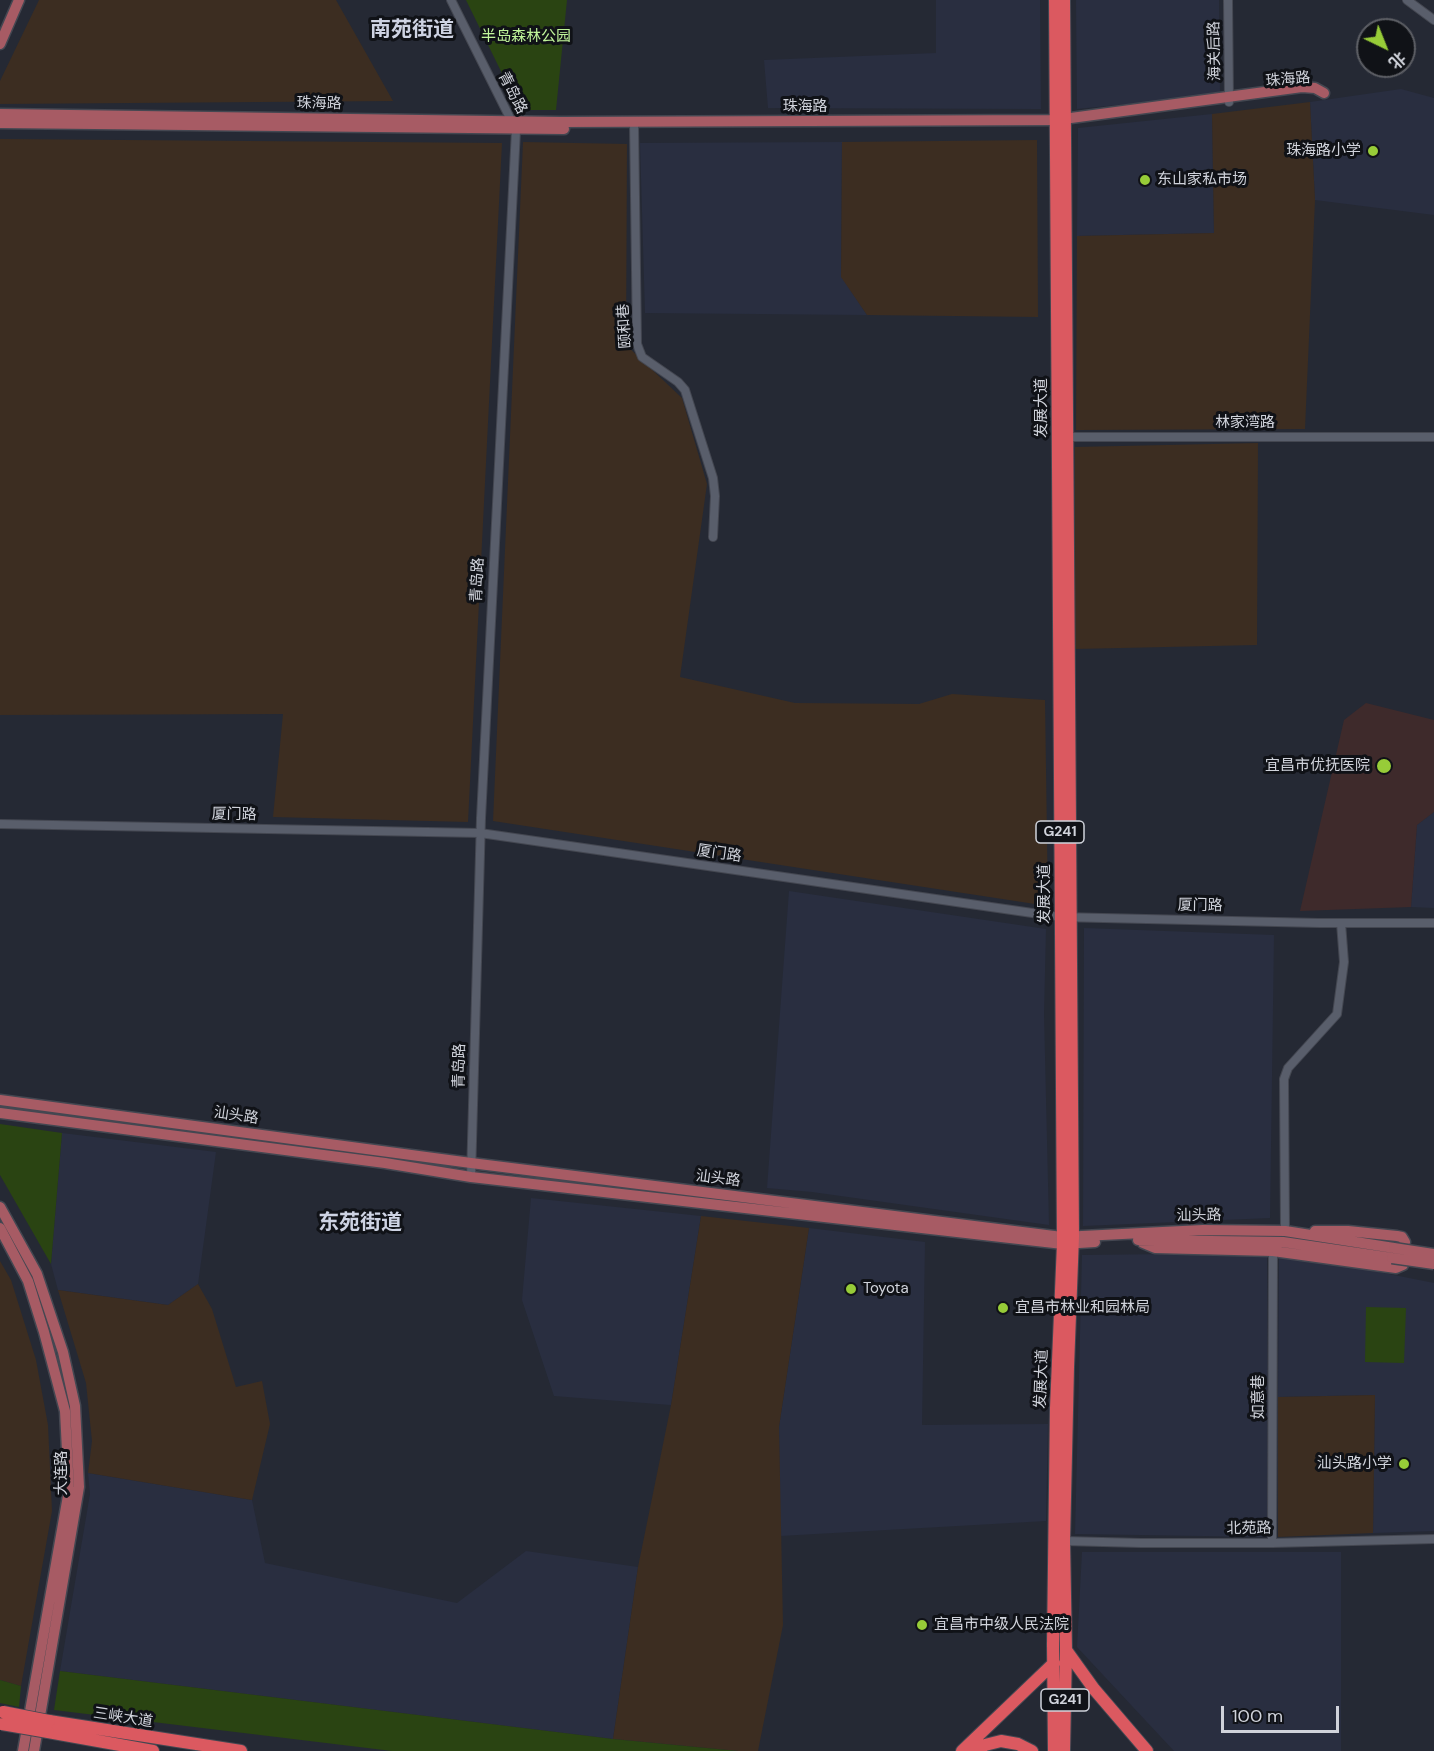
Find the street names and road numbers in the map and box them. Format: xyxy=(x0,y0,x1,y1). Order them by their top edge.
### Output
street label: 海关后路 xyxy=(1205,21,1225,81)
street label: 青岛路 xyxy=(494,69,530,117)
street label: 珠海路 xyxy=(1265,69,1311,91)
street label: 珠海路 xyxy=(296,95,342,113)
street label: 珠海路 xyxy=(783,98,827,116)
street label: 颐和巷 xyxy=(614,303,636,349)
street label: 发展大道 xyxy=(1033,378,1051,438)
street label: 林家湾路 xyxy=(1215,414,1275,432)
street label: 青岛路 xyxy=(468,557,488,603)
street label: 厦门路 xyxy=(211,806,257,824)
road number: G241 xyxy=(1036,821,1084,843)
street label: 厦门路 xyxy=(695,842,743,866)
street label: 发展大道 xyxy=(1036,864,1054,924)
street label: 厦门路 xyxy=(1177,897,1223,915)
street label: 青岛路 xyxy=(451,1043,469,1089)
street label: 汕头路 xyxy=(212,1104,260,1128)
street label: 汕头路 xyxy=(695,1167,741,1191)
street label: 汕头路 xyxy=(1176,1207,1222,1225)
street label: 发展大道 xyxy=(1032,1349,1052,1409)
street label: 如意巷 xyxy=(1250,1375,1268,1419)
street label: 大连路 xyxy=(53,1451,71,1495)
street label: 北苑路 xyxy=(1226,1520,1272,1538)
road number: G241 xyxy=(1041,1689,1089,1711)
street label: 三峡大道 xyxy=(92,1704,154,1732)

